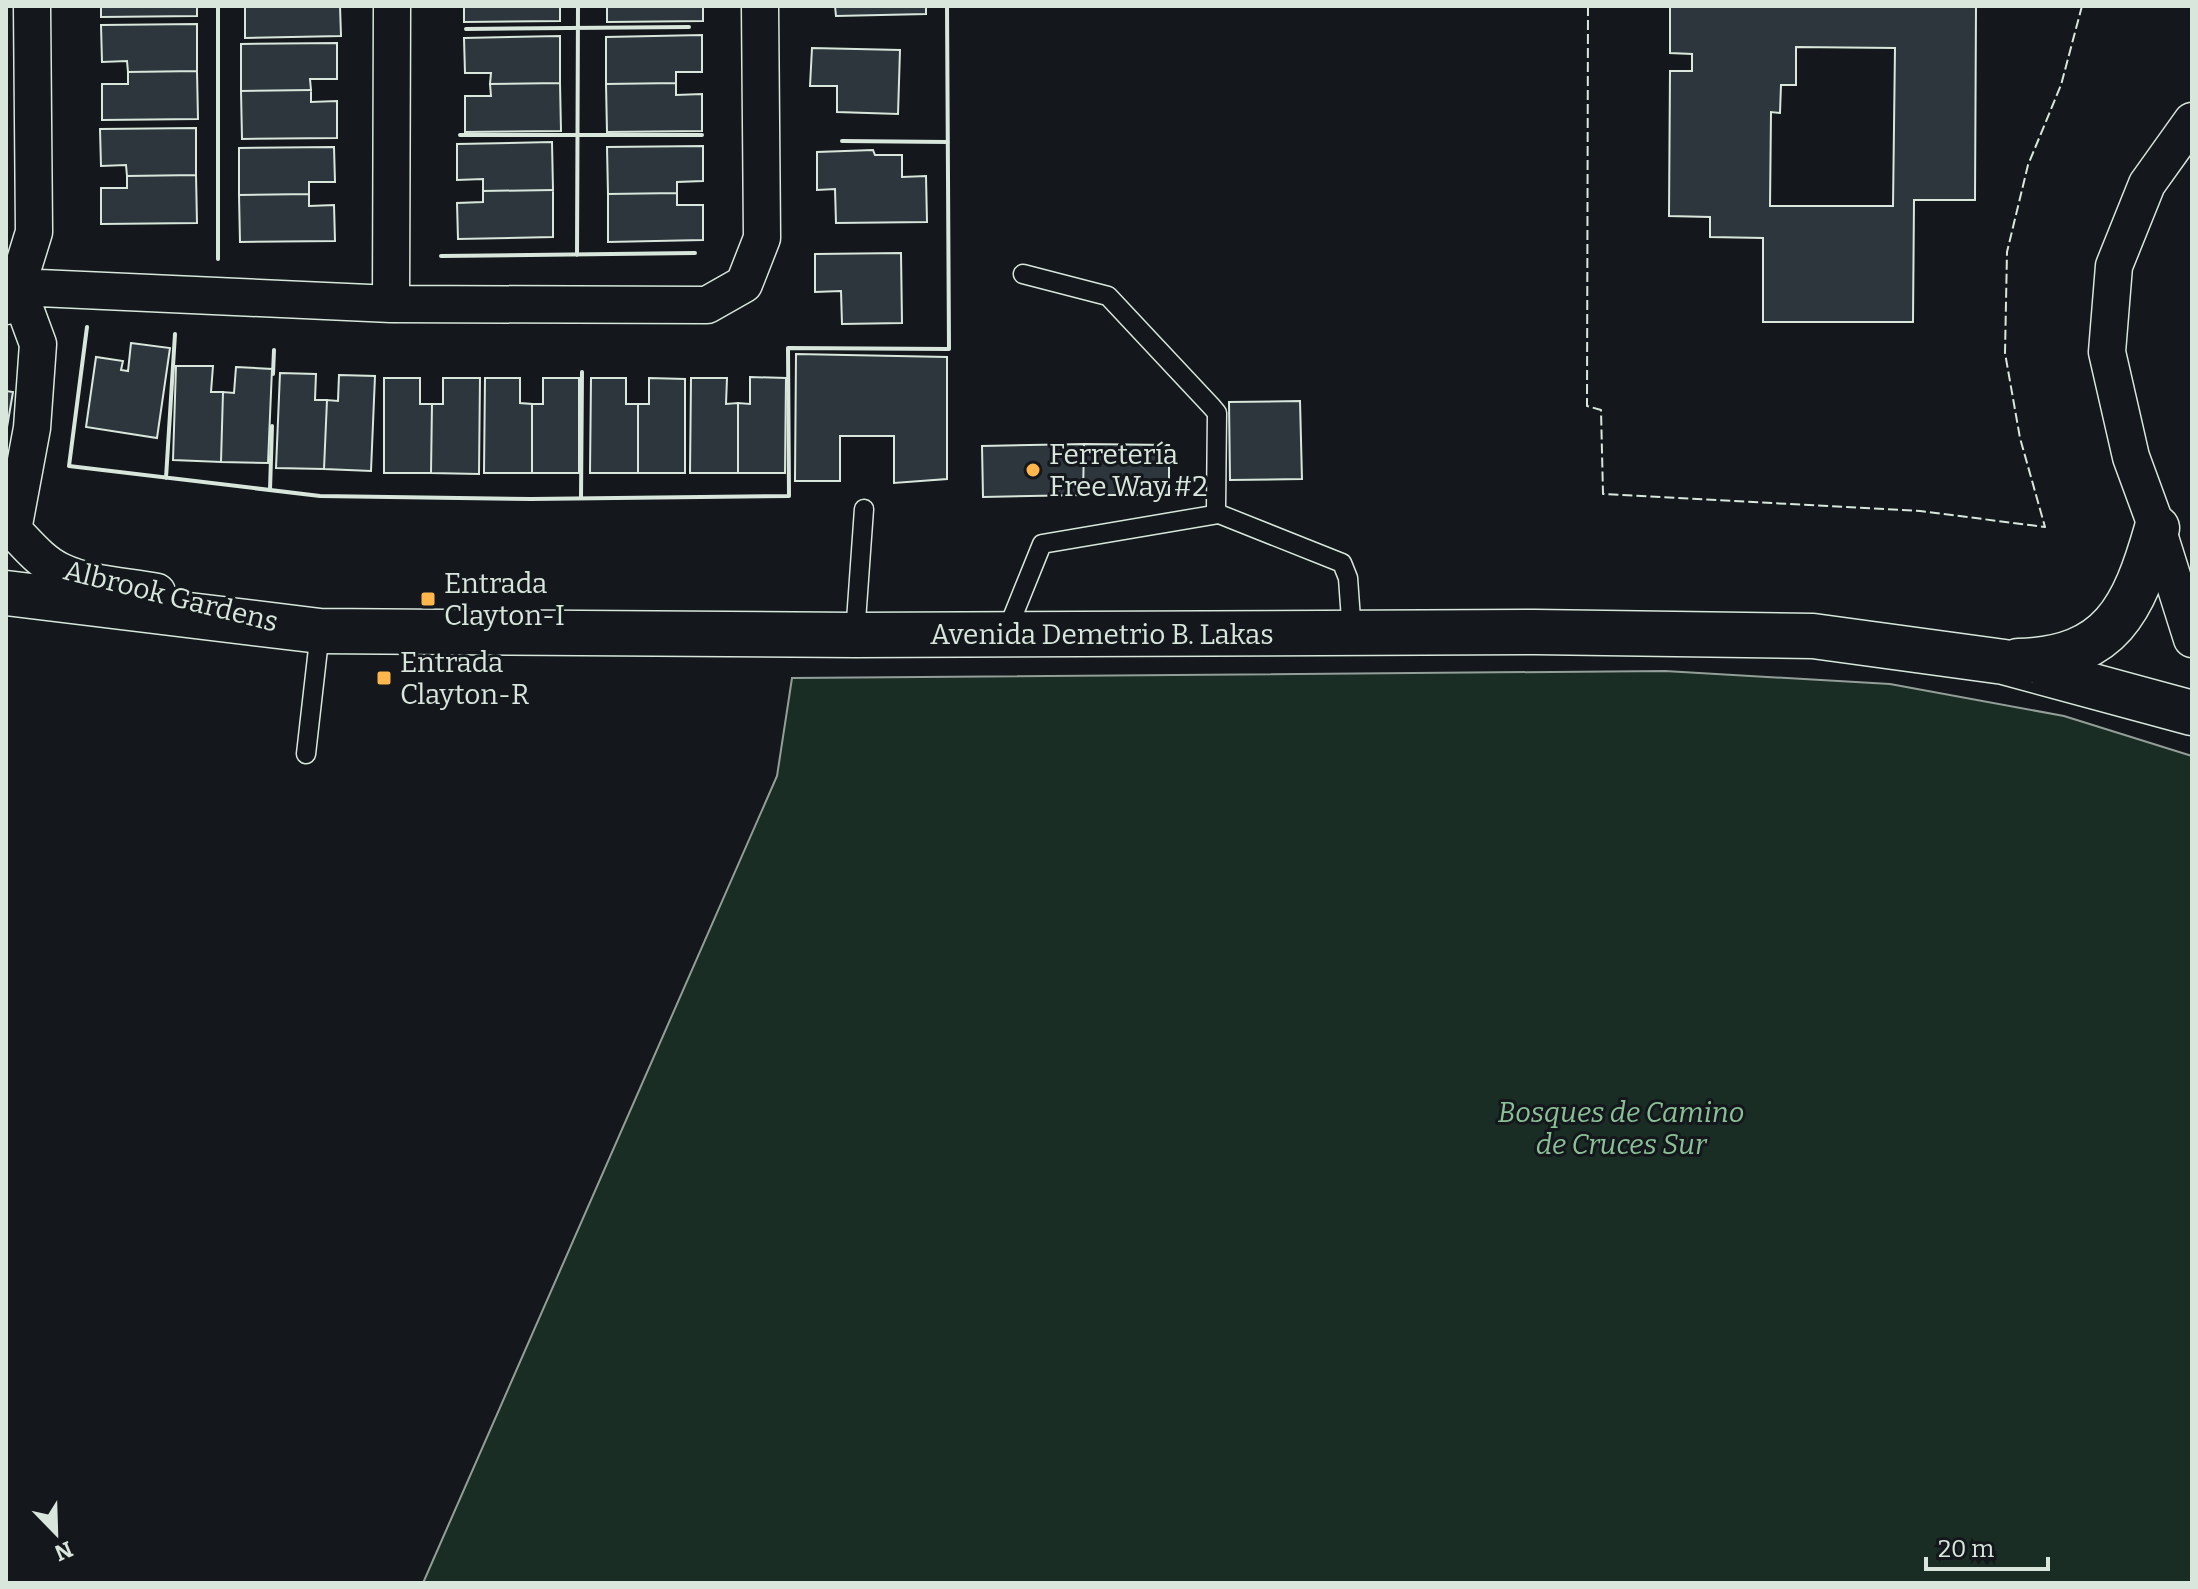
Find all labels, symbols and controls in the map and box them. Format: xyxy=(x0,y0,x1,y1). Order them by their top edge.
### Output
place label: Ferretería Free Way #2 xyxy=(1049,438,1207,503)
marker: Ferretería Free Way #2 xyxy=(1024,461,1042,479)
street label: Albrook Gardens xyxy=(61,553,281,639)
place label: Entrada Clayton-I xyxy=(444,567,565,632)
marker: Entrada Clayton-I xyxy=(419,590,437,608)
street label: Avenida Demetrio B. Lakas xyxy=(930,618,1274,651)
place label: Entrada Clayton-R xyxy=(400,646,529,711)
marker: Entrada Clayton-R xyxy=(375,669,393,687)
park label: Bosques de Camino de Cruces Sur xyxy=(1498,1096,1744,1161)
north arrow xyxy=(16,1493,96,1573)
scale bar xyxy=(1926,1521,2048,1571)
text: N xyxy=(51,1535,77,1567)
text: 20 m xyxy=(1938,1535,1994,1563)

